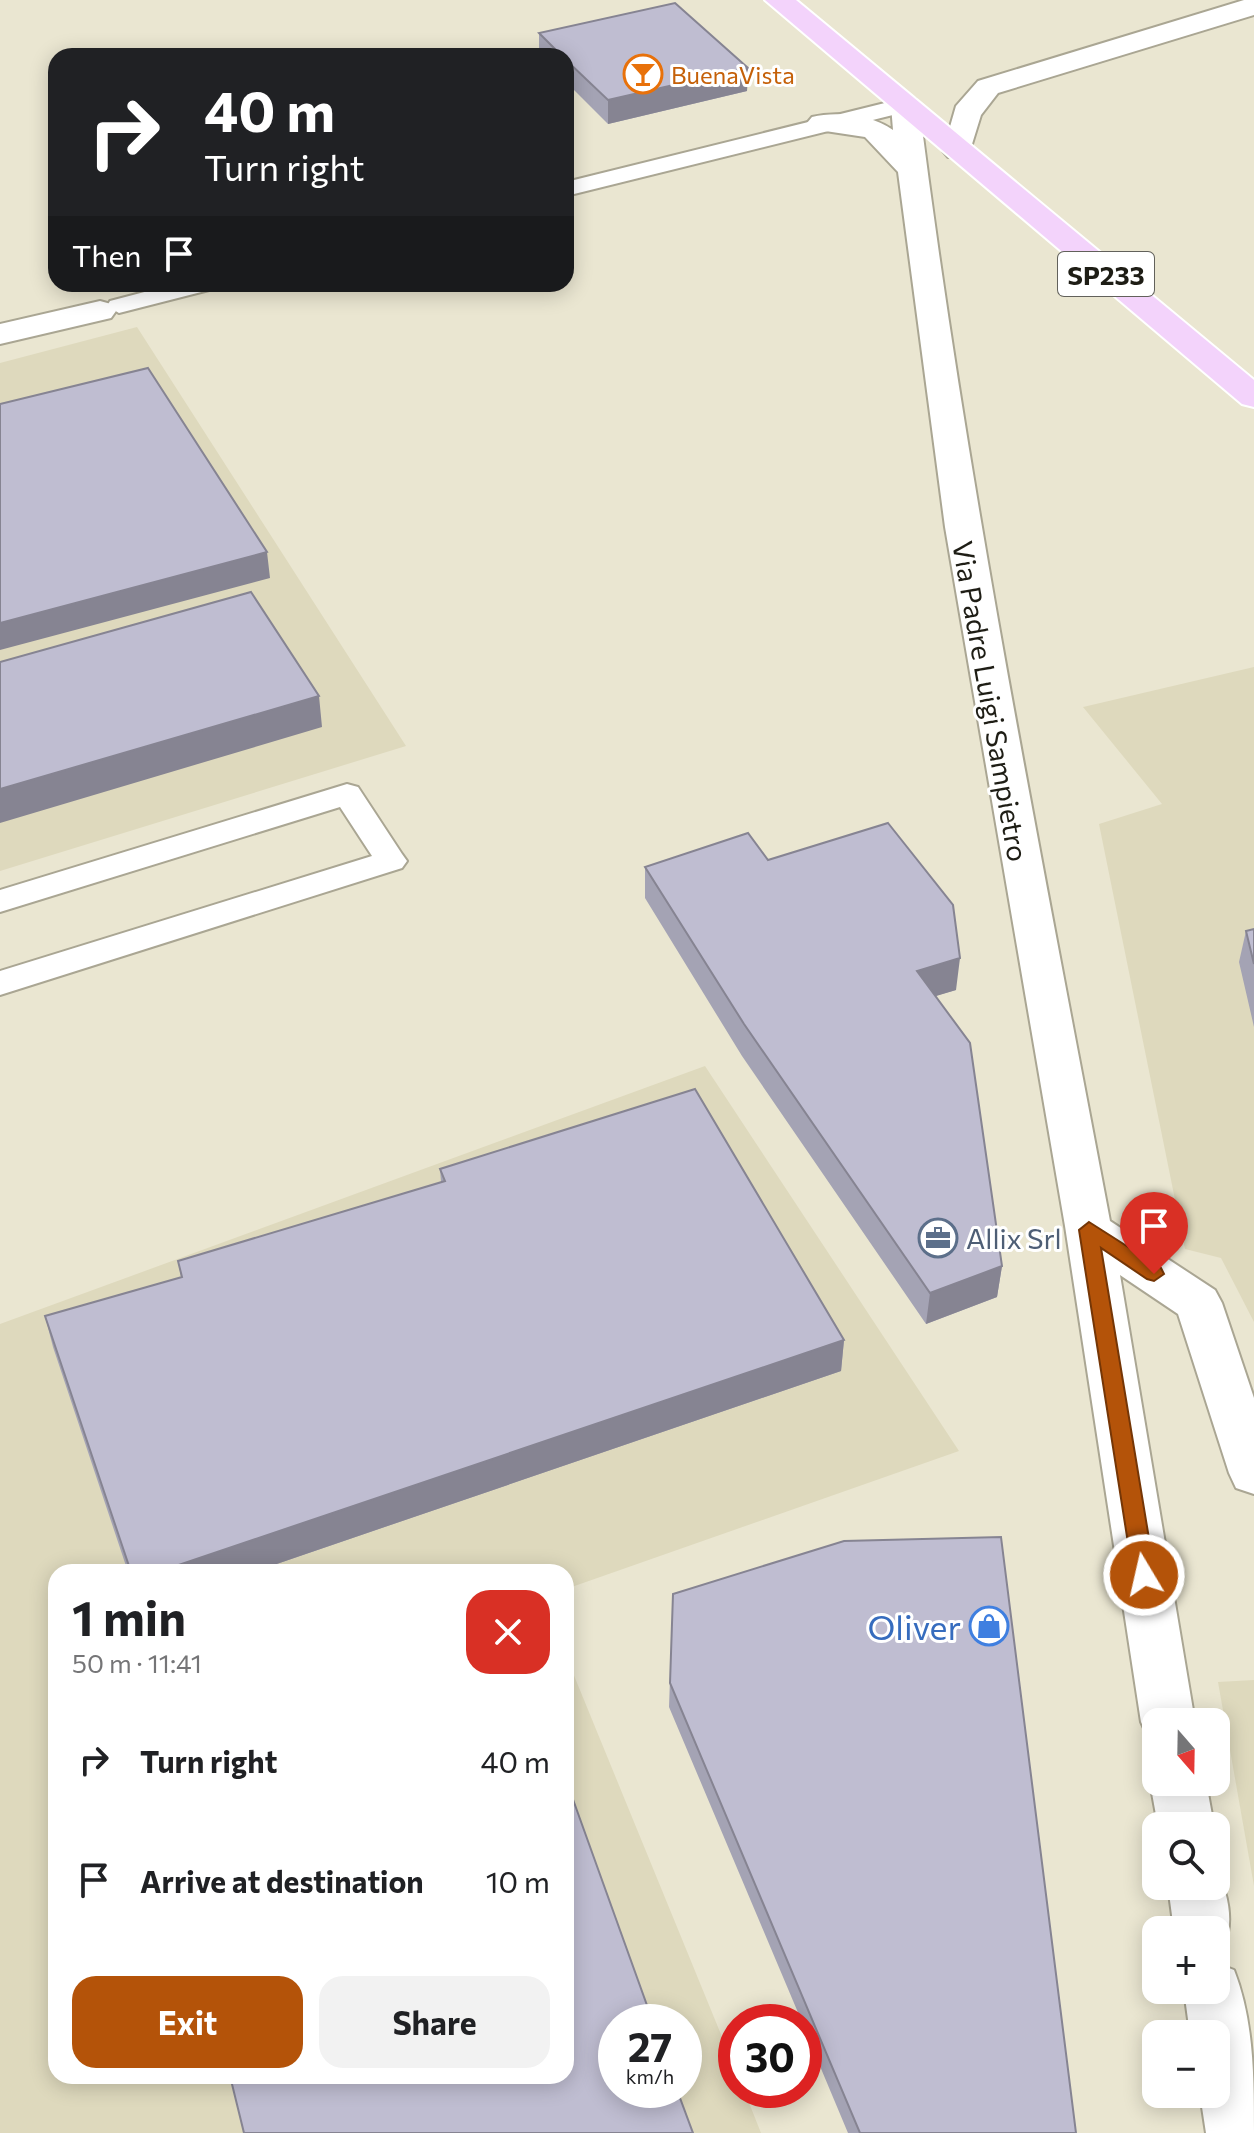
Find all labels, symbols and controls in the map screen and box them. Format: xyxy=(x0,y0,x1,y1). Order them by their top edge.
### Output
bar icon: BuenaVista xyxy=(622,53,664,95)
place label: BuenaVista xyxy=(671,60,795,89)
text: 40 m xyxy=(204,75,335,144)
icon: right xyxy=(72,80,176,184)
text: Turn right xyxy=(204,144,365,188)
icon: arrive xyxy=(157,232,201,276)
text: Then xyxy=(72,236,141,273)
road number: SP233 xyxy=(1058,252,1154,296)
street label: Via Padre Luigi Sampietro xyxy=(946,538,1036,864)
pin xyxy=(1120,1192,1188,1274)
icon: arrive xyxy=(1132,1204,1176,1248)
office icon: Allix Srl xyxy=(917,1217,959,1259)
place label: Allix Srl xyxy=(966,1221,1062,1255)
position arrow xyxy=(1102,1533,1186,1617)
text: 1 min xyxy=(72,1587,186,1646)
button: close xyxy=(466,1590,550,1674)
place label: Oliver xyxy=(867,1605,961,1647)
shop icon: Oliver xyxy=(968,1605,1010,1647)
text: 50 m · 11:41 xyxy=(72,1647,202,1678)
north arrow xyxy=(1142,1708,1230,1796)
map controls xyxy=(1142,1708,1230,2108)
icon: right xyxy=(72,1738,116,1782)
text: Turn right xyxy=(140,1742,277,1779)
text: 40 m xyxy=(481,1742,550,1779)
button: search xyxy=(1142,1812,1230,1900)
icon: arrive xyxy=(72,1858,116,1902)
text: Arrive at destination xyxy=(140,1862,424,1899)
text: 10 m xyxy=(486,1862,550,1899)
button: + xyxy=(1142,1916,1230,2004)
button: Exit xyxy=(72,1976,303,2068)
button: Share xyxy=(319,1976,550,2068)
speed limit sign: 30 xyxy=(718,2004,822,2108)
button: − xyxy=(1142,2020,1230,2108)
text: 27 xyxy=(628,2021,672,2070)
text: km/h xyxy=(626,2064,674,2088)

